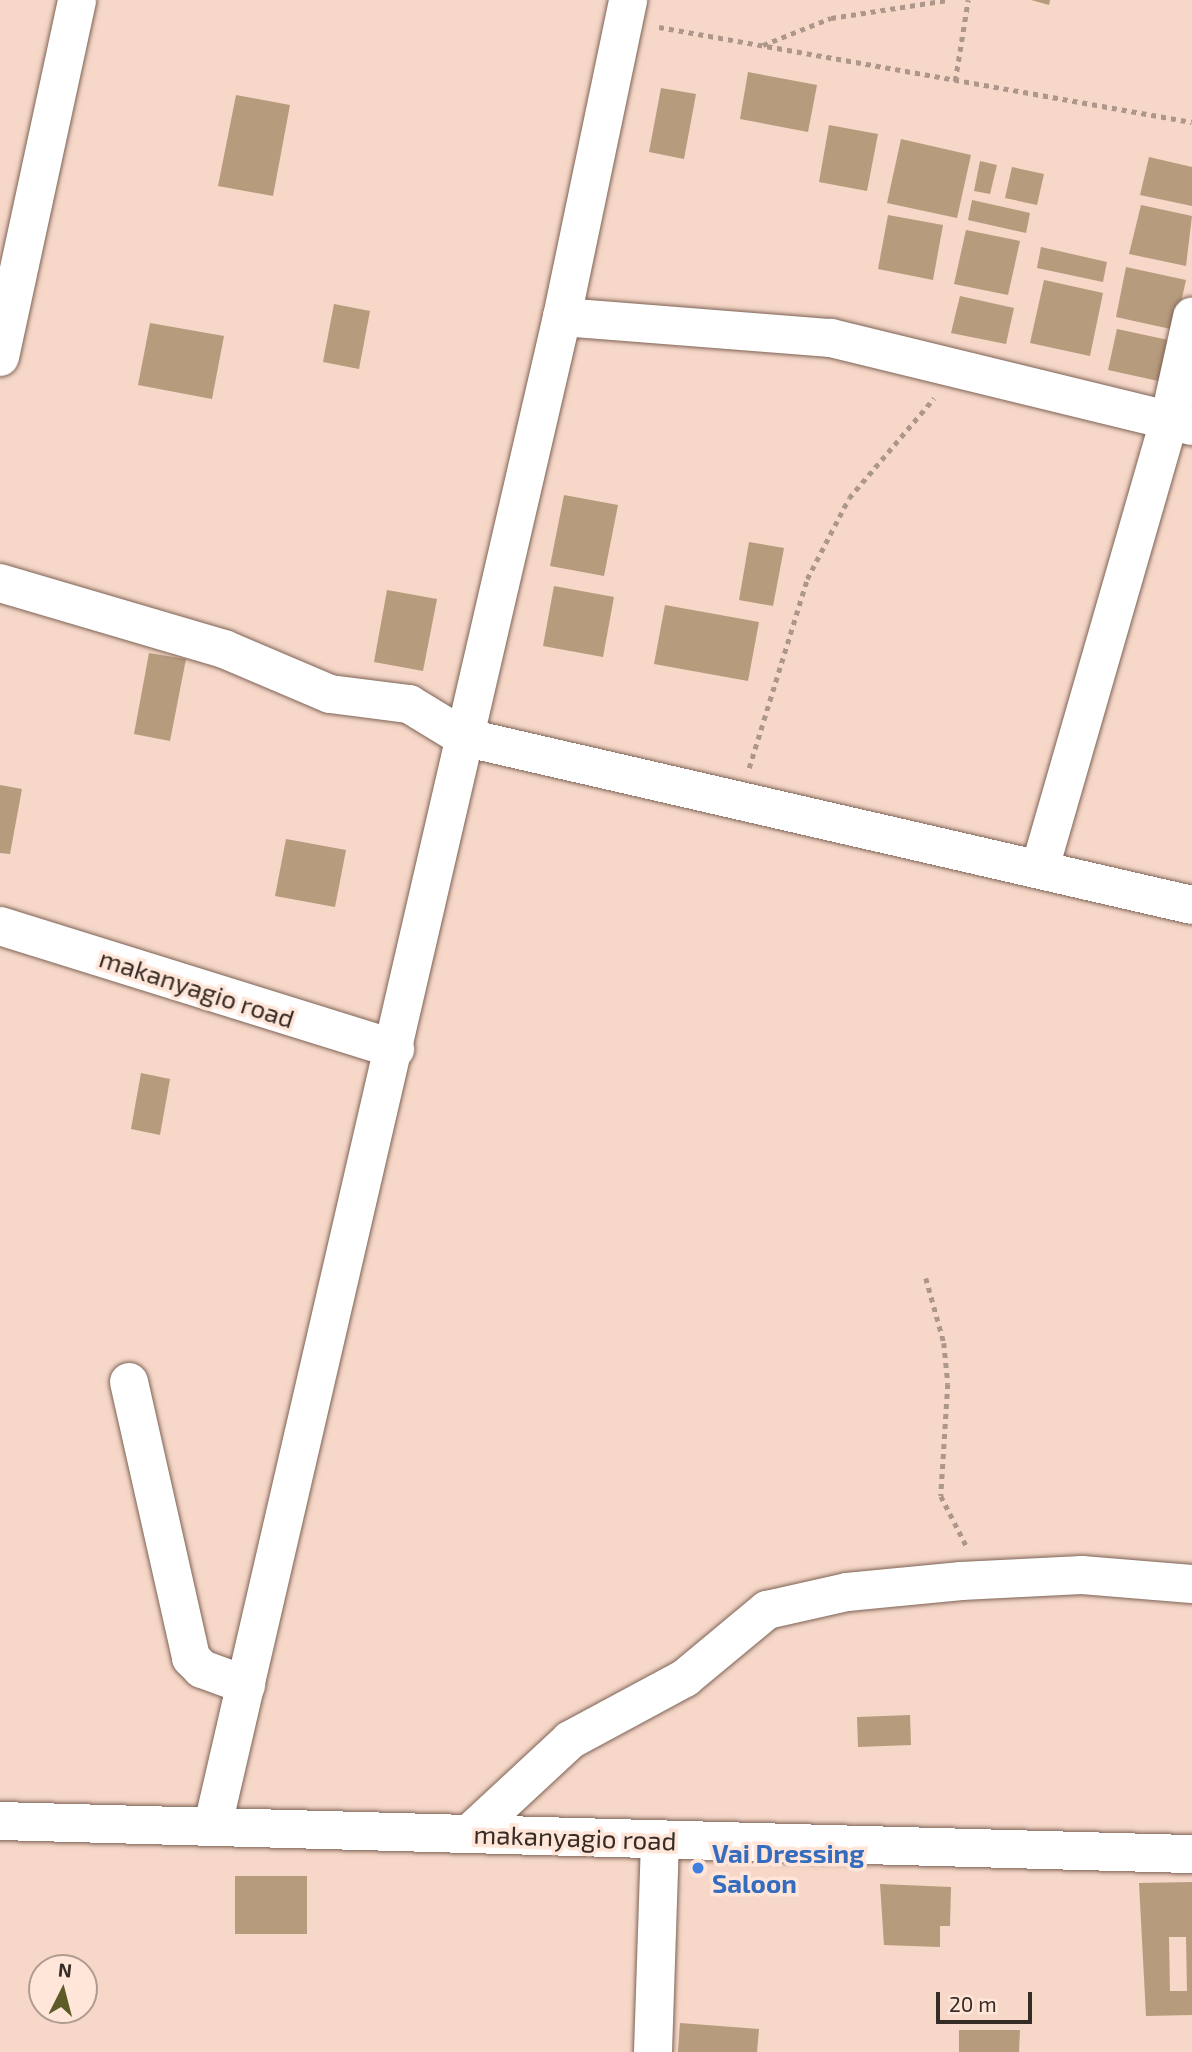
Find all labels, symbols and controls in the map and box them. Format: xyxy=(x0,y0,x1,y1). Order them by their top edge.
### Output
street label: makanyagio road xyxy=(96,942,298,1034)
street label: makanyagio road xyxy=(473,1818,677,1856)
place label: Vai Dressing Saloon xyxy=(712,1837,864,1898)
marker: Vai Dressing Saloon xyxy=(690,1860,706,1876)
north arrow xyxy=(28,1954,98,2024)
text: N xyxy=(57,1957,73,1982)
scale bar xyxy=(940,1979,1036,2023)
text: 20 m xyxy=(949,1991,997,2016)

